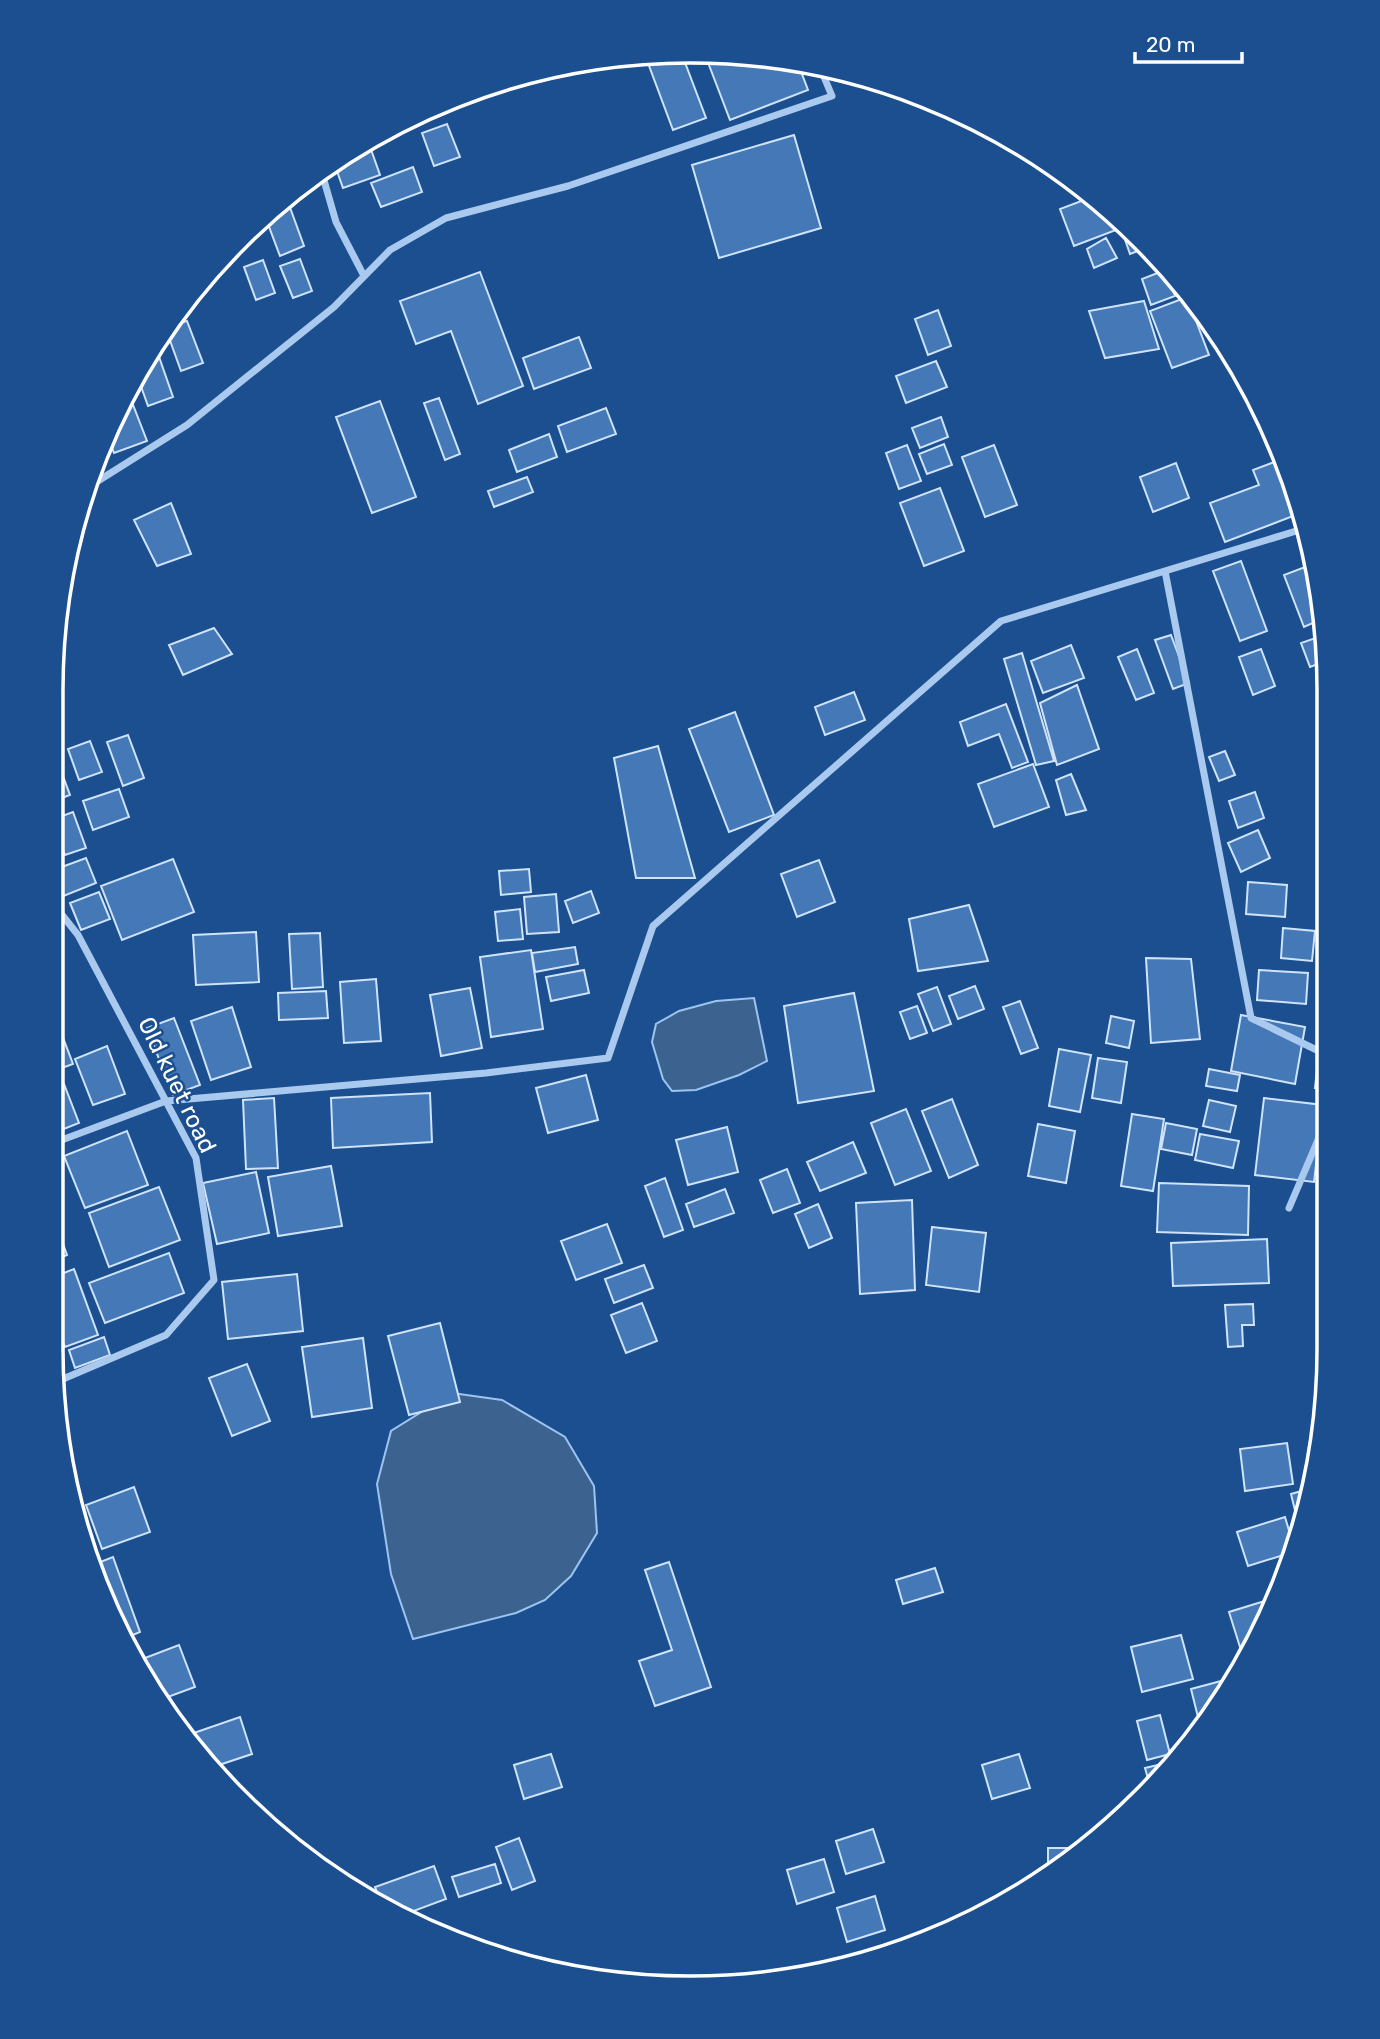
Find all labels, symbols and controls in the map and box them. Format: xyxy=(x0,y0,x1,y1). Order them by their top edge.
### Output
scale bar xyxy=(1135,21,1242,65)
text: 20 m xyxy=(1146,32,1195,57)
street label: Old kuet road xyxy=(132,1012,222,1158)

